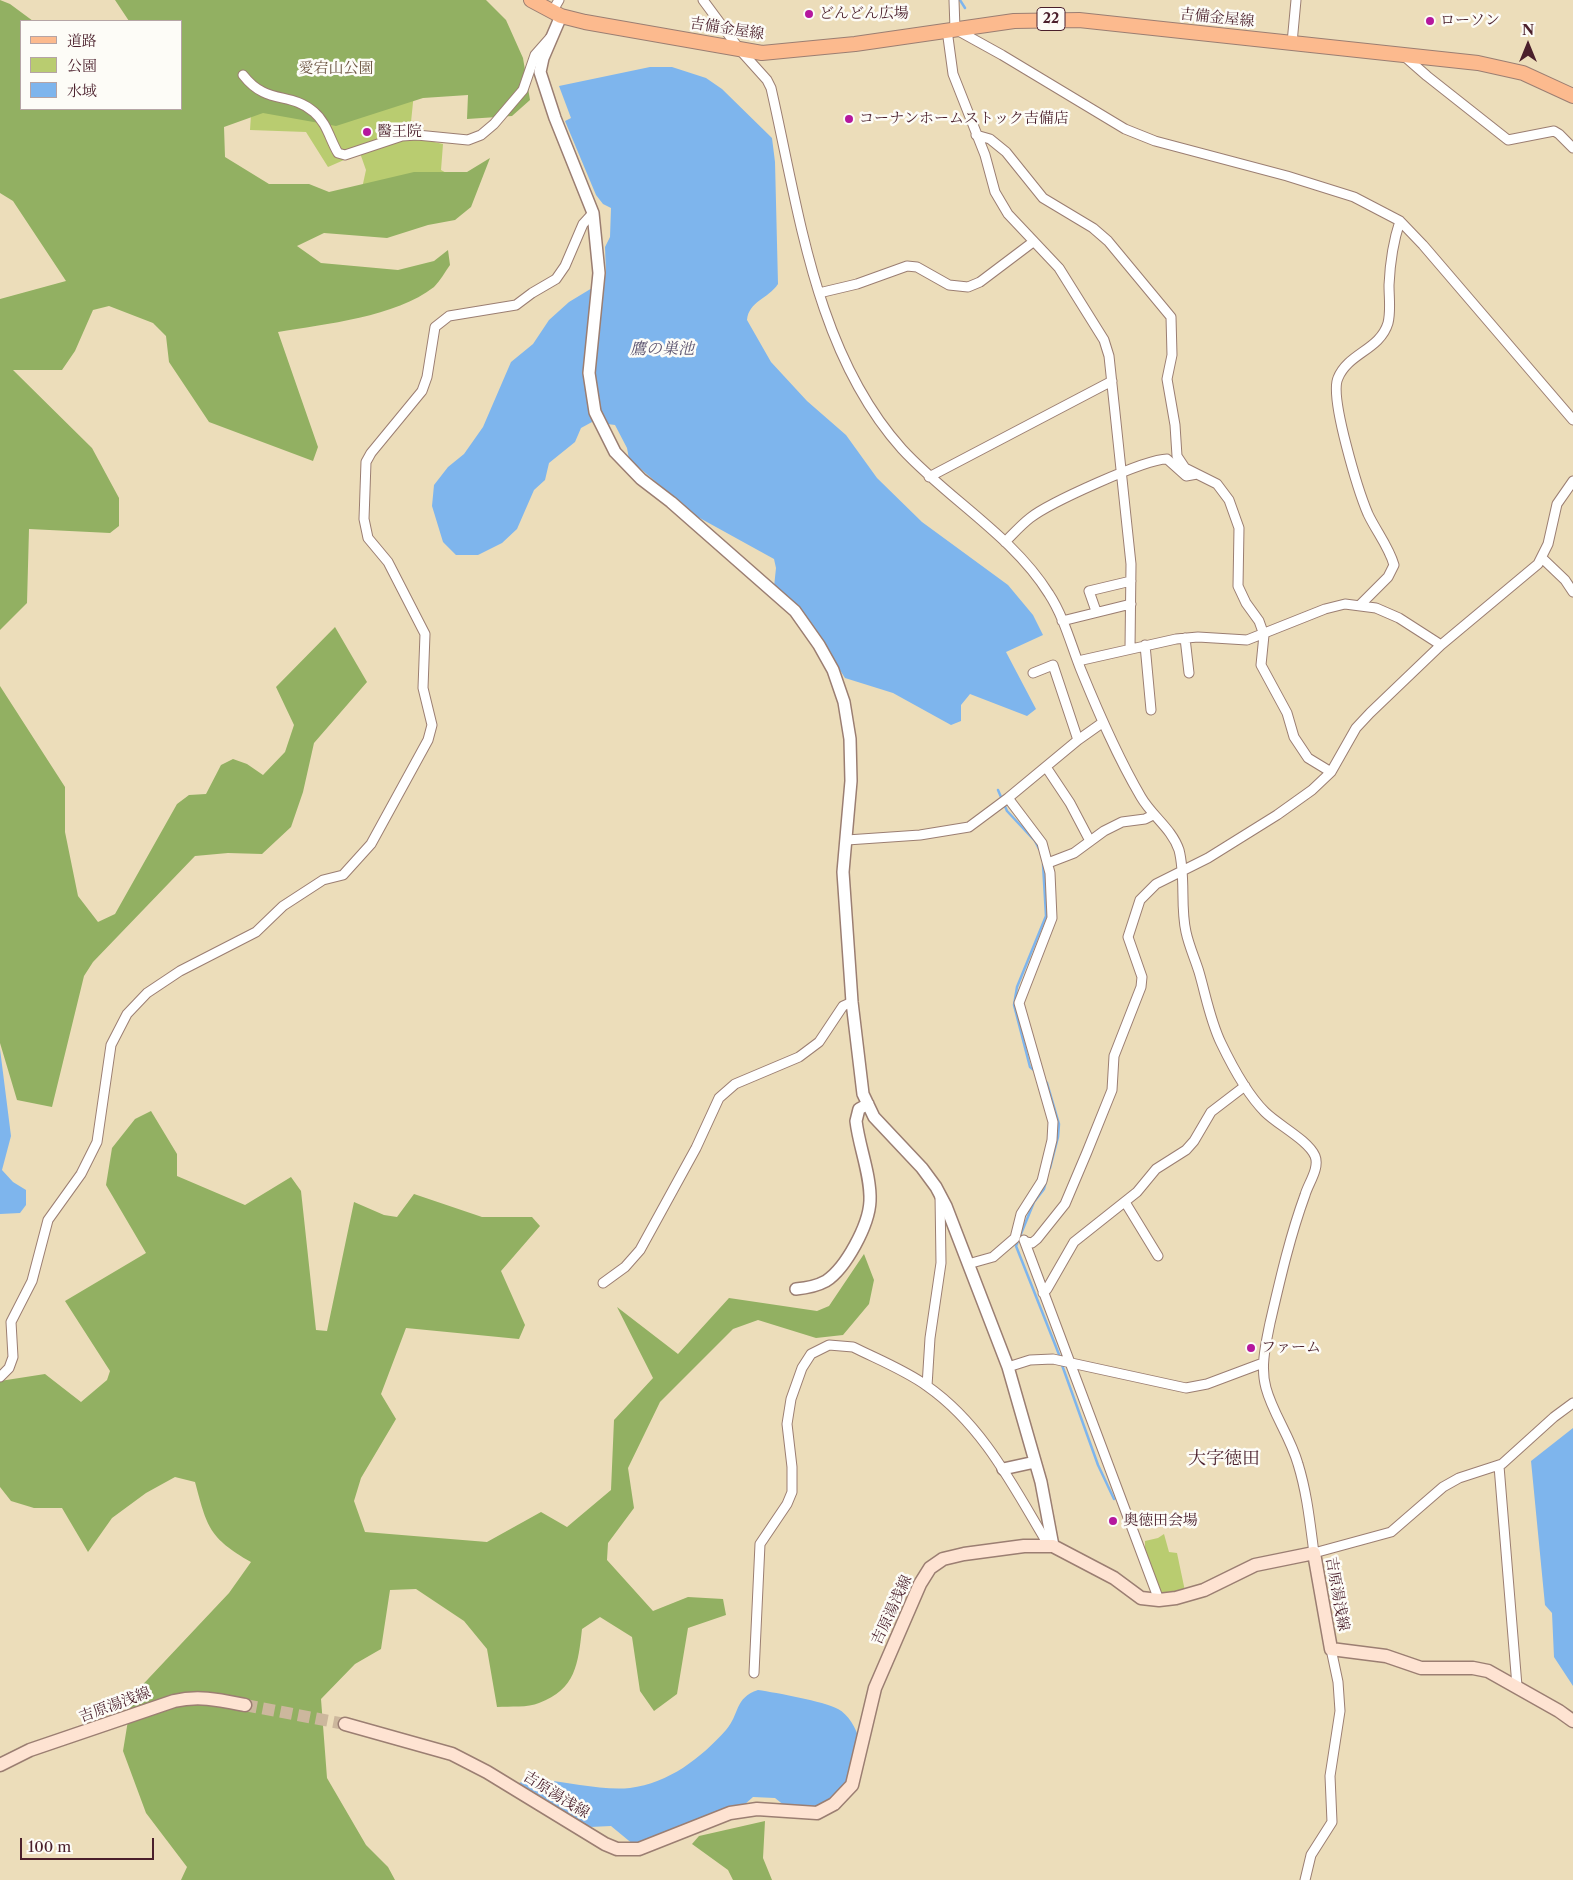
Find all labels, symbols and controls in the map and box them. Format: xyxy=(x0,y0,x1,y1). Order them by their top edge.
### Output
place label: どんどん広場 xyxy=(819,5,909,23)
street label: 吉備金屋線 xyxy=(1179,5,1255,31)
marker: どんどん広場 xyxy=(803,8,815,20)
road number: 22 xyxy=(1037,8,1065,30)
place label: ローソン xyxy=(1440,12,1500,30)
street label: 吉備金屋線 xyxy=(689,14,765,44)
marker: ローソン xyxy=(1424,15,1436,27)
legend xyxy=(20,20,182,110)
north arrow xyxy=(1503,20,1553,70)
text: N xyxy=(1522,21,1534,39)
text: 道路 xyxy=(67,31,97,50)
text: 公園 xyxy=(67,56,97,75)
park label: 愛宕山公園 xyxy=(299,60,373,78)
text: 水域 xyxy=(67,81,97,100)
place label: コーナンホームストック吉備店 xyxy=(859,110,1069,128)
marker: コーナンホームストック吉備店 xyxy=(843,113,855,125)
place label: 醫王院 xyxy=(377,123,422,141)
marker: 醫王院 xyxy=(361,126,373,138)
water label: 鷹の巣池 xyxy=(630,339,694,359)
place label: ファーム xyxy=(1261,1339,1321,1357)
marker: ファーム xyxy=(1245,1342,1257,1354)
district label: 大字徳田 xyxy=(1188,1448,1260,1470)
place label: 奥徳田会場 xyxy=(1123,1512,1198,1530)
marker: 奥徳田会場 xyxy=(1107,1515,1119,1527)
street label: 吉原湯浅線 xyxy=(1322,1556,1352,1632)
street label: 吉原湯浅線 xyxy=(868,1572,916,1648)
street label: 吉原湯浅線 xyxy=(77,1684,153,1726)
street label: 吉原湯浅線 xyxy=(519,1767,593,1823)
scale bar xyxy=(22,1828,156,1860)
text: 100 m xyxy=(28,1837,71,1856)

